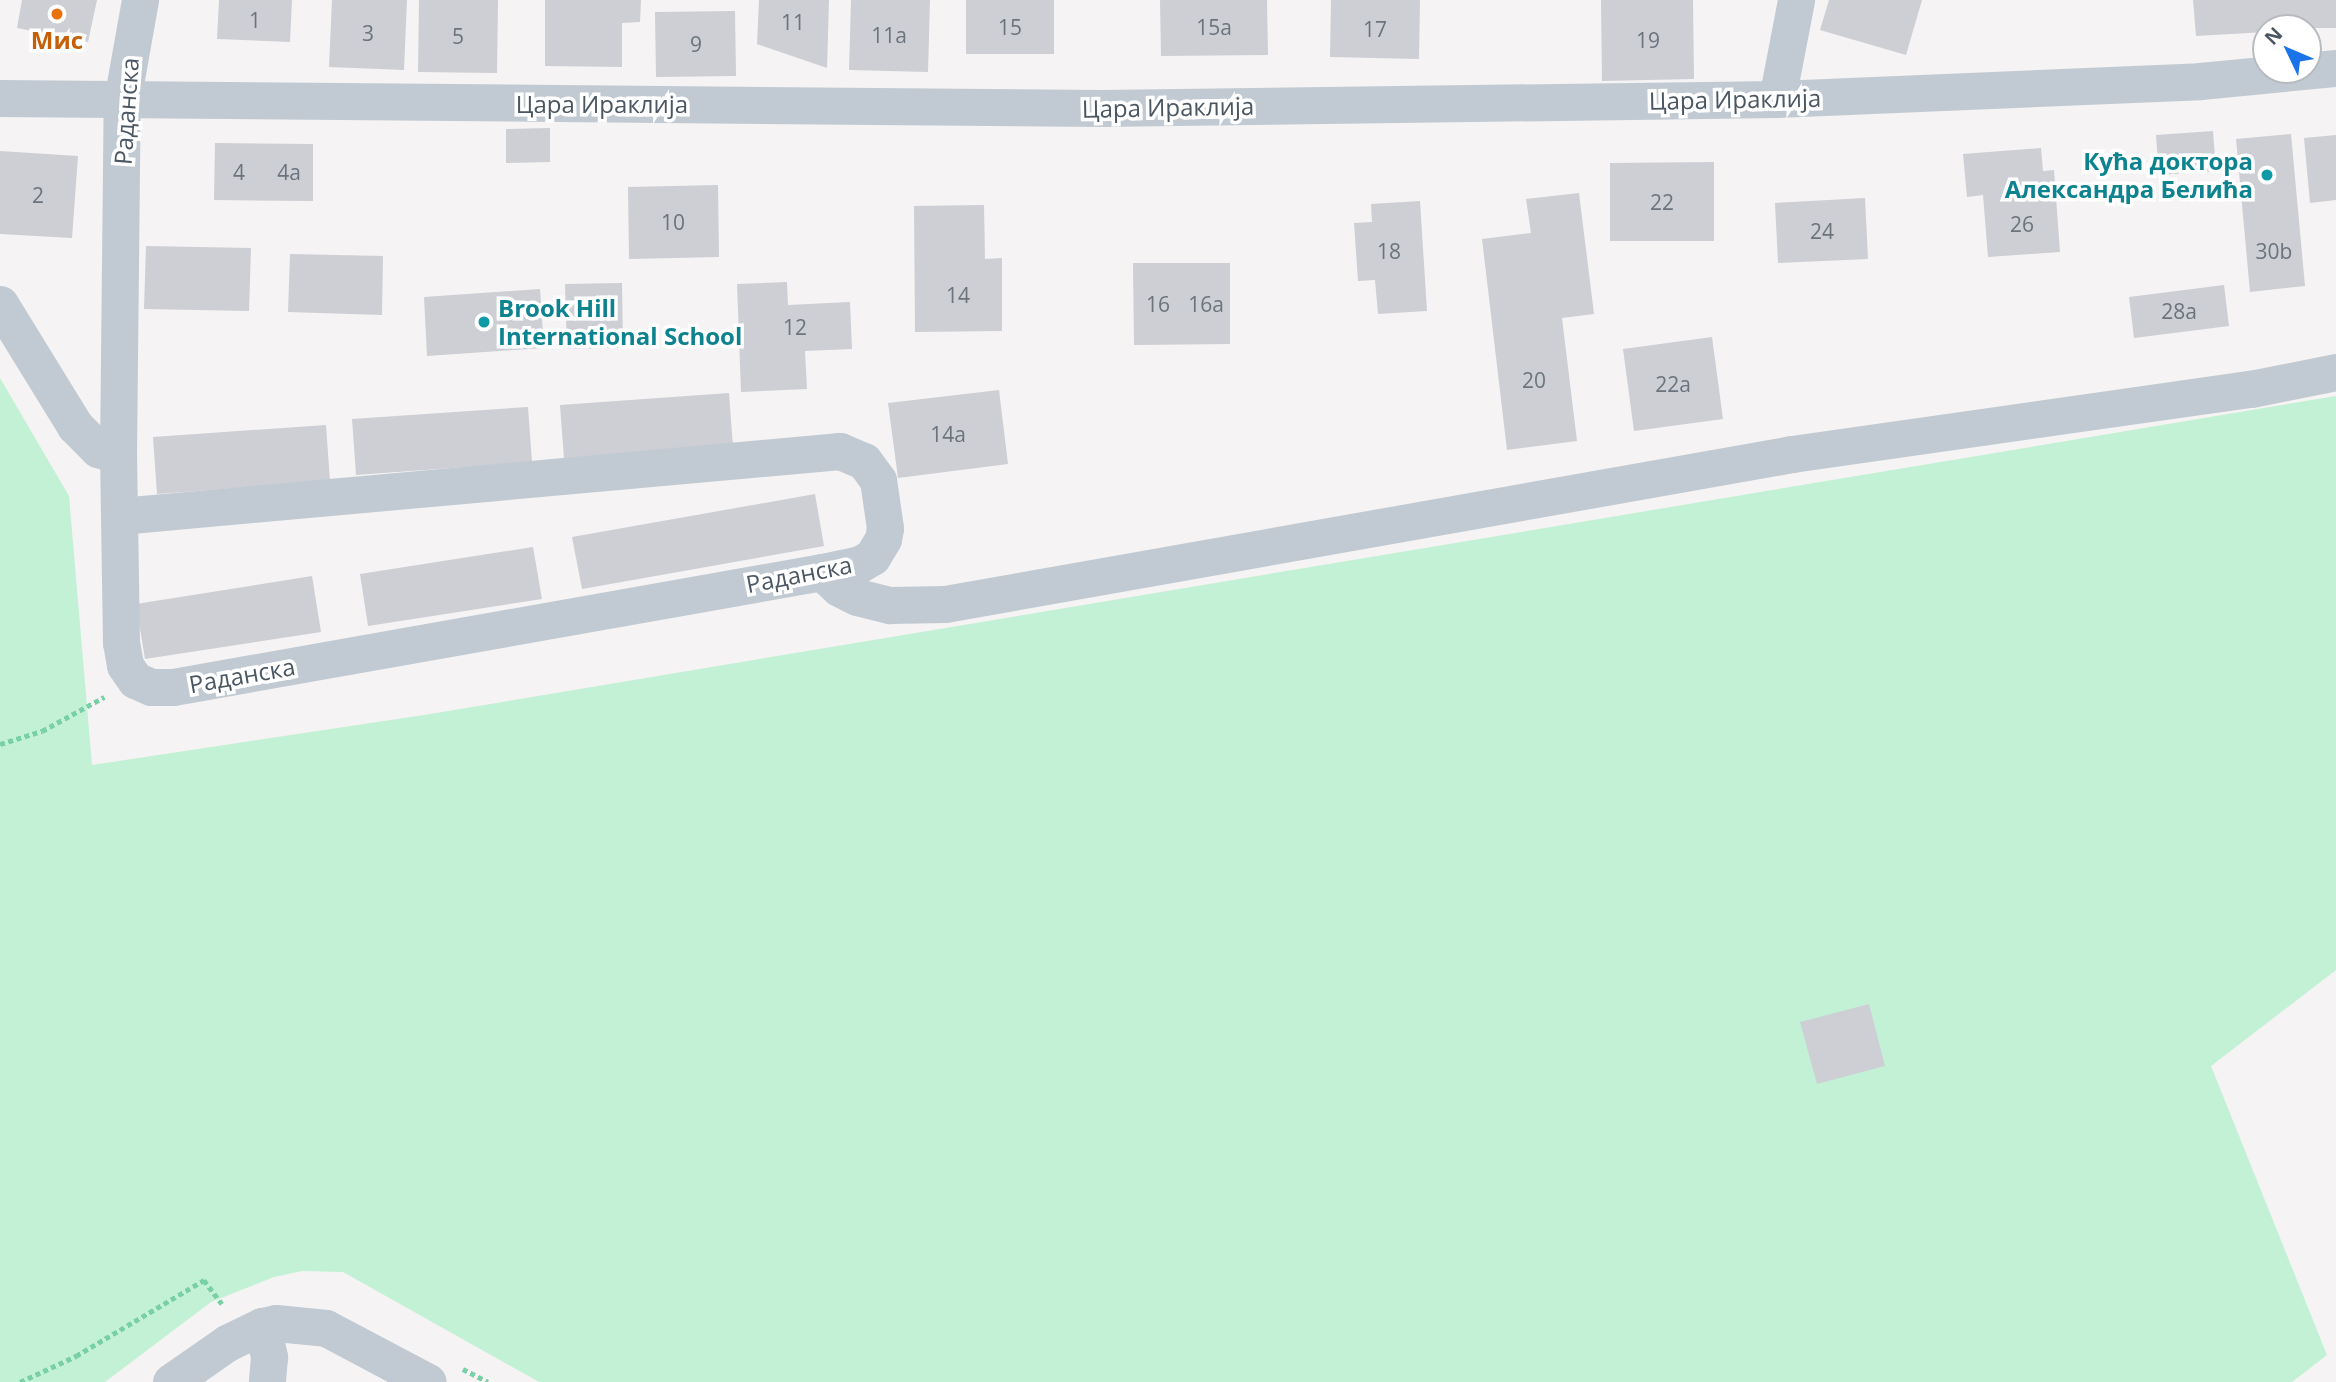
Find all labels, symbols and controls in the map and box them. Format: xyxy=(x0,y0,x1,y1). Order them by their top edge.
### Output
marker: Мис xyxy=(49,6,65,22)
house number: 1 xyxy=(249,7,261,33)
house number: 11 xyxy=(781,9,805,35)
house number: 15 xyxy=(998,14,1022,40)
house number: 15a xyxy=(1196,14,1232,40)
north arrow xyxy=(2252,14,2322,84)
house number: 17 xyxy=(1363,16,1387,42)
house number: 3 xyxy=(362,20,374,46)
text: N xyxy=(2259,21,2288,50)
house number: 11a xyxy=(871,22,907,48)
house number: 5 xyxy=(452,23,464,49)
place label: Мис xyxy=(31,26,83,54)
house number: 19 xyxy=(1636,27,1660,53)
house number: 9 xyxy=(690,31,702,57)
street label: Раданска xyxy=(108,56,144,166)
street label: Цара Ираклија xyxy=(1649,83,1821,115)
street label: Цара Ираклија xyxy=(516,90,688,118)
street label: Цара Ираклија xyxy=(1082,91,1254,123)
place label: Кућа доктора Александра Белића xyxy=(2005,147,2253,203)
house number: 4 xyxy=(233,159,245,185)
house number: 4a xyxy=(277,159,301,185)
marker: Кућа доктора Александра Белића xyxy=(2259,167,2275,183)
house number: 2 xyxy=(32,182,44,208)
house number: 22 xyxy=(1650,189,1674,215)
house number: 10 xyxy=(661,209,685,235)
house number: 26 xyxy=(2010,211,2034,237)
house number: 24 xyxy=(1810,218,1834,244)
house number: 18 xyxy=(1377,238,1401,264)
house number: 30b xyxy=(2256,238,2292,264)
house number: 14 xyxy=(946,282,970,308)
house number: 16 xyxy=(1146,291,1170,317)
house number: 16a xyxy=(1188,291,1224,317)
place label: Brook Hill International School xyxy=(498,294,742,350)
house number: 28a xyxy=(2161,298,2197,324)
marker: Brook Hill International School xyxy=(476,314,492,330)
house number: 12 xyxy=(783,314,807,340)
house number: 20 xyxy=(1522,367,1546,393)
house number: 22a xyxy=(1655,371,1691,397)
house number: 14a xyxy=(930,421,966,447)
street label: Раданска xyxy=(744,550,854,598)
street label: Раданска xyxy=(187,652,297,698)

